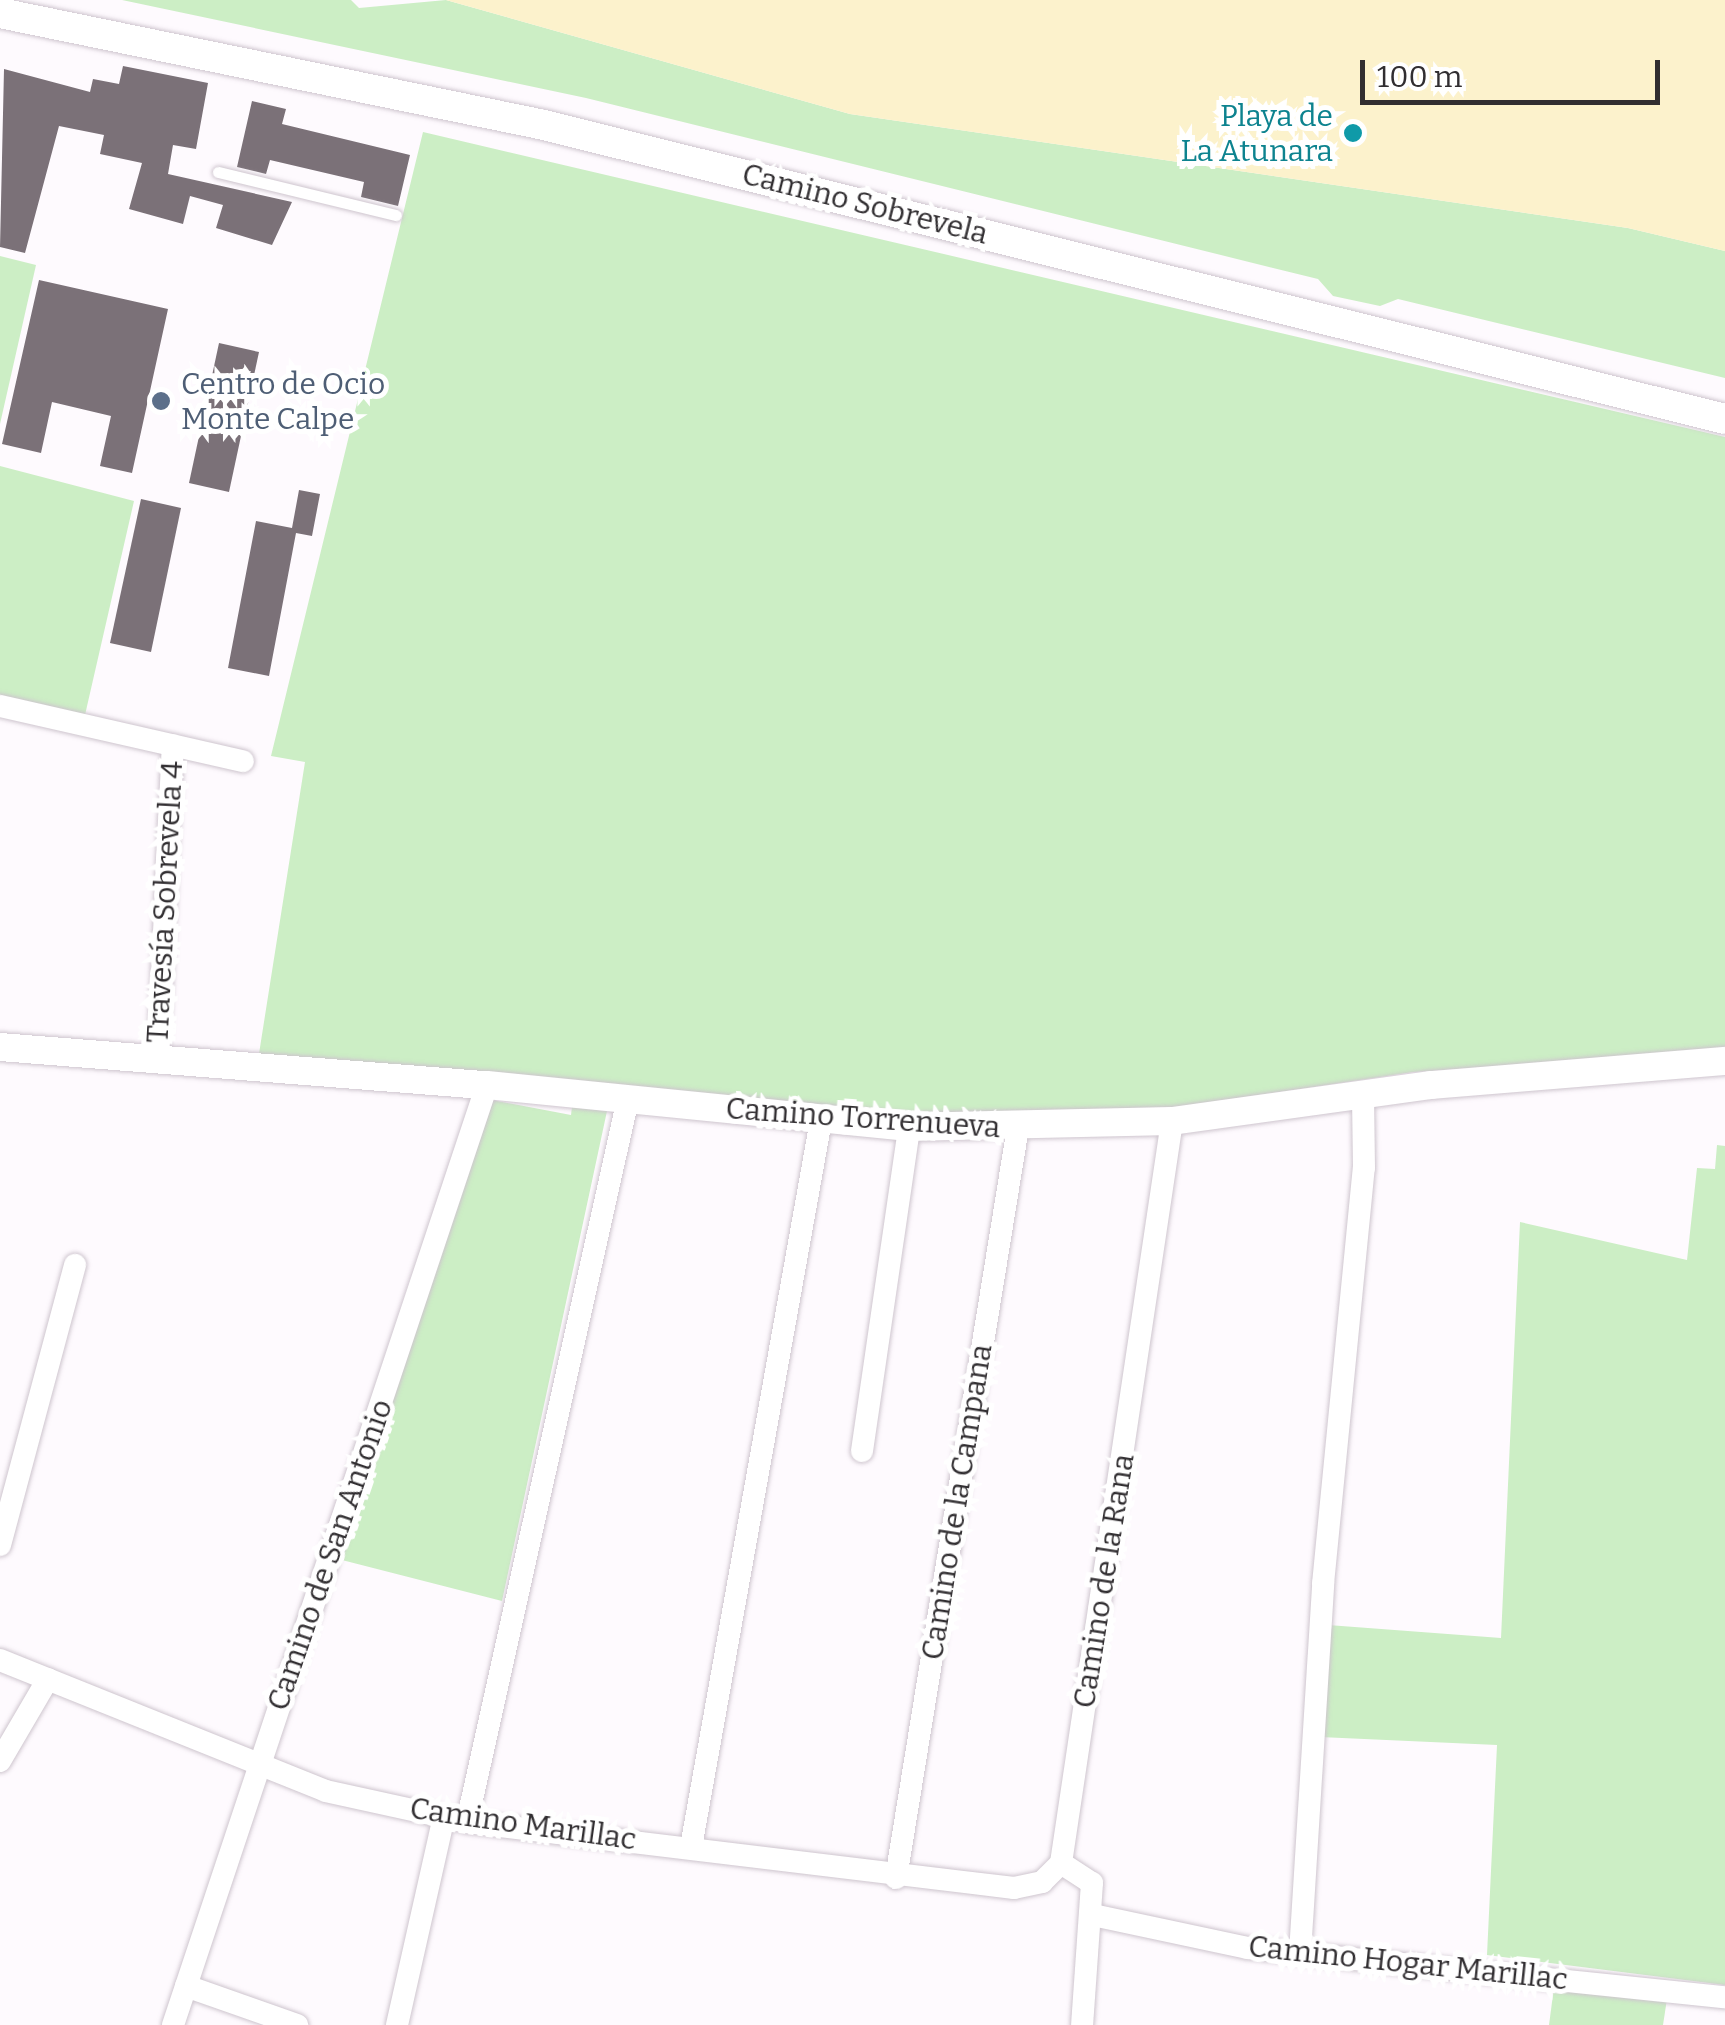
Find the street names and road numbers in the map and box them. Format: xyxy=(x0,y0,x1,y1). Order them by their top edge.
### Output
street label: Camino Sobrevela xyxy=(738,156,992,252)
street label: Travesía Sobrevela 4 xyxy=(140,760,190,1044)
street label: Camino Torrenueva xyxy=(725,1090,1001,1146)
street label: Camino de la Campana xyxy=(914,1342,1000,1662)
street label: Camino de San Antonio xyxy=(260,1395,400,1715)
street label: Camino de la Rana xyxy=(1066,1451,1142,1711)
street label: Camino Marillac xyxy=(408,1790,638,1858)
street label: Camino Hogar Marillac xyxy=(1247,1928,1569,1998)

